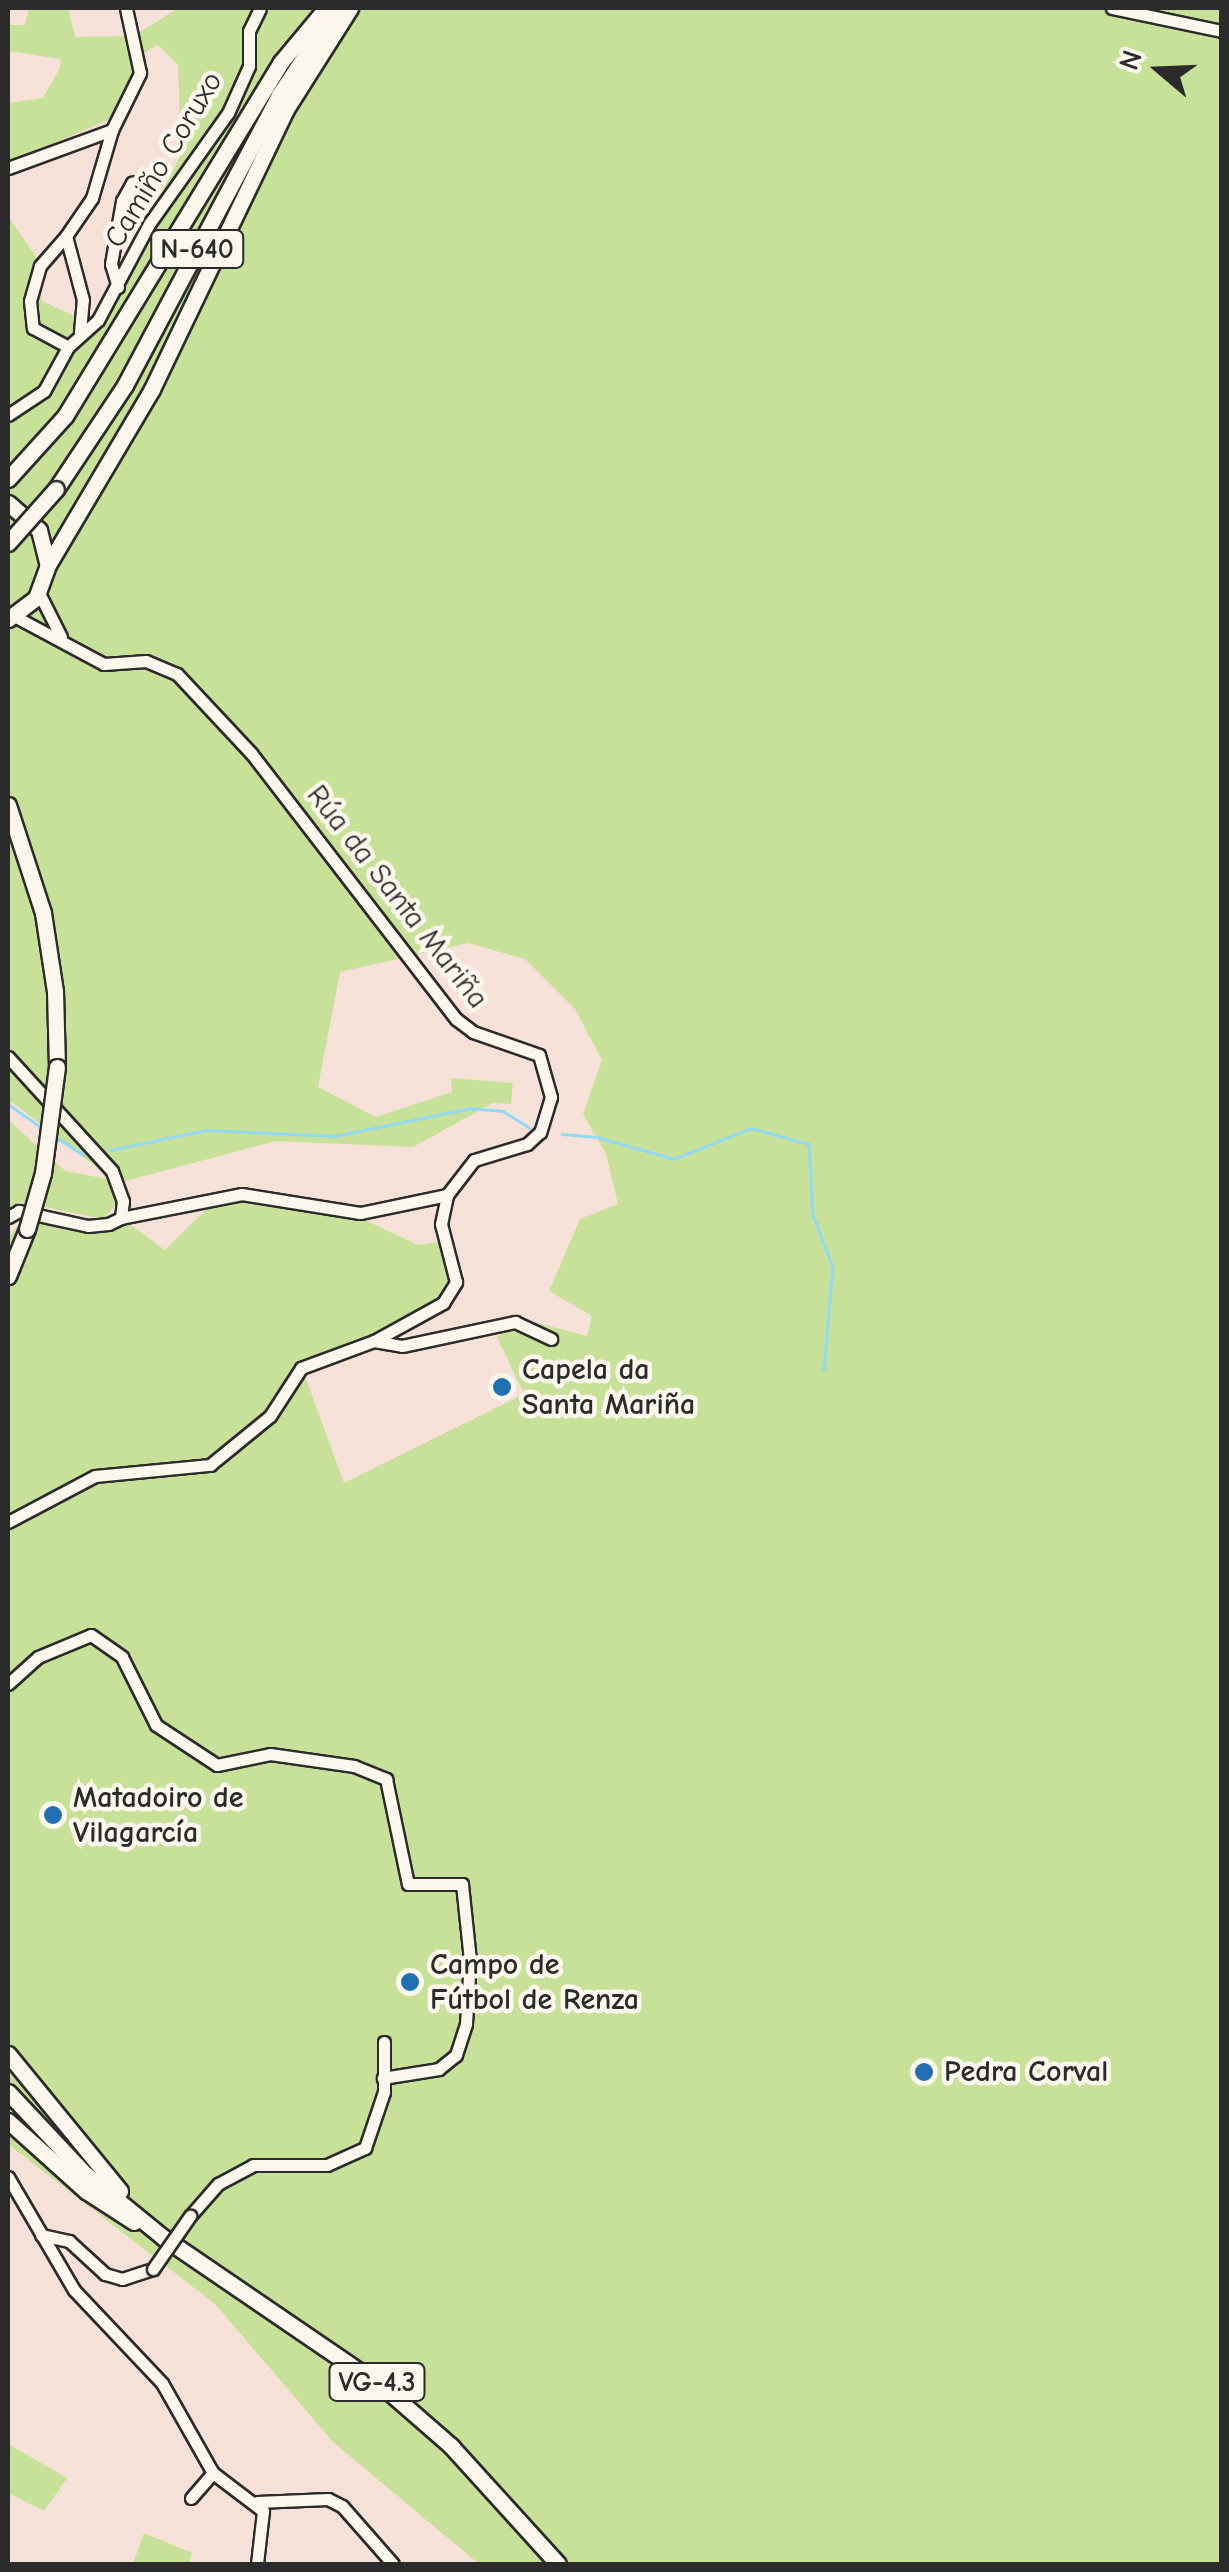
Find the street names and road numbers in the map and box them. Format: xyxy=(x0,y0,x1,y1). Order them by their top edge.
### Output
street label: Camiño Coruxo xyxy=(97,65,231,255)
road number: N-640 xyxy=(150,226,244,272)
street label: Rúa da Santa Mariña xyxy=(299,778,495,1016)
road number: VG-4.3 xyxy=(327,2359,427,2405)

